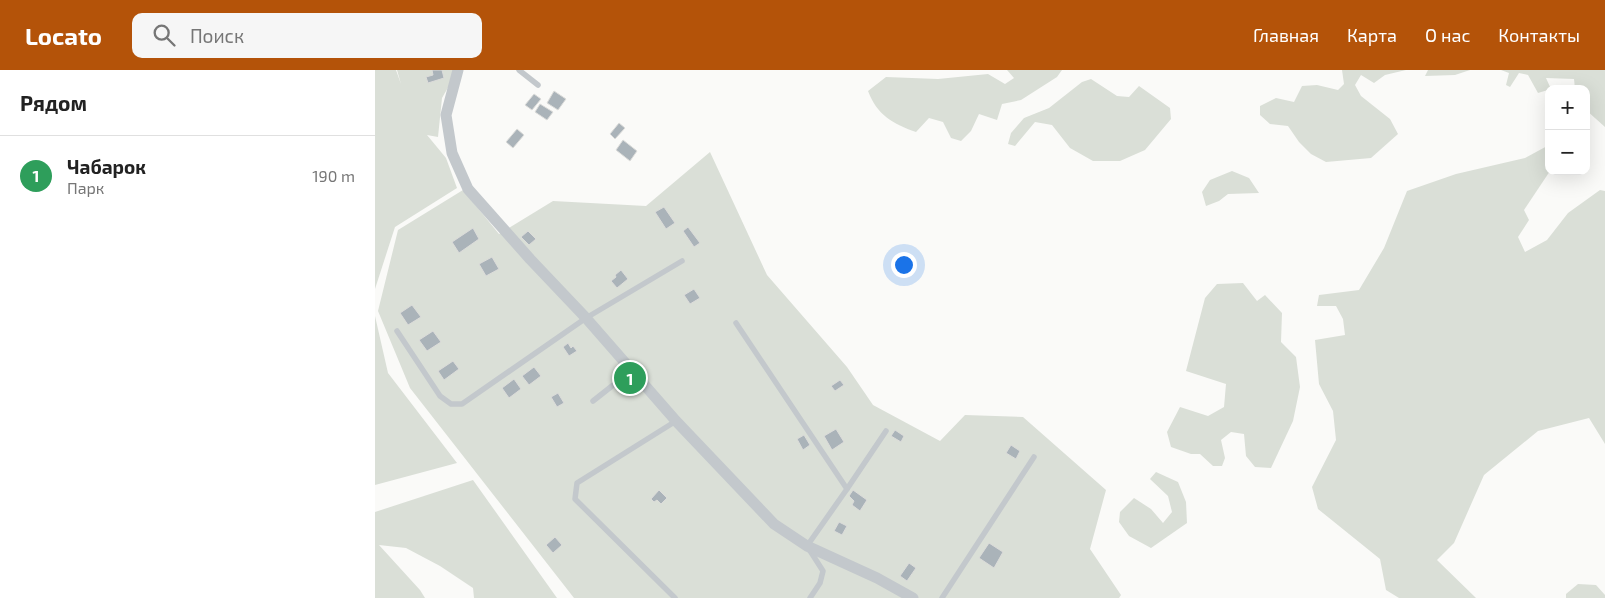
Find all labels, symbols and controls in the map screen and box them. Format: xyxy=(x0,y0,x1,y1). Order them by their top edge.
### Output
search box xyxy=(132,13,482,58)
text: Locato xyxy=(25,21,102,50)
icon: search xyxy=(150,21,178,49)
text: Поиск xyxy=(190,24,244,47)
text: Главная xyxy=(1253,24,1319,46)
text: Карта xyxy=(1347,24,1397,46)
text: О нас xyxy=(1425,24,1470,46)
text: Контакты xyxy=(1498,24,1580,46)
map controls xyxy=(1545,85,1590,175)
button: + xyxy=(1545,85,1590,130)
text: Рядом xyxy=(20,90,87,115)
button: − xyxy=(1545,130,1590,175)
text: Чабарок xyxy=(67,155,146,178)
text: 1 xyxy=(33,166,39,185)
text: 190 m xyxy=(312,166,355,185)
text: Парк xyxy=(67,178,104,197)
your location xyxy=(891,252,917,278)
pin: 1 xyxy=(614,359,646,397)

